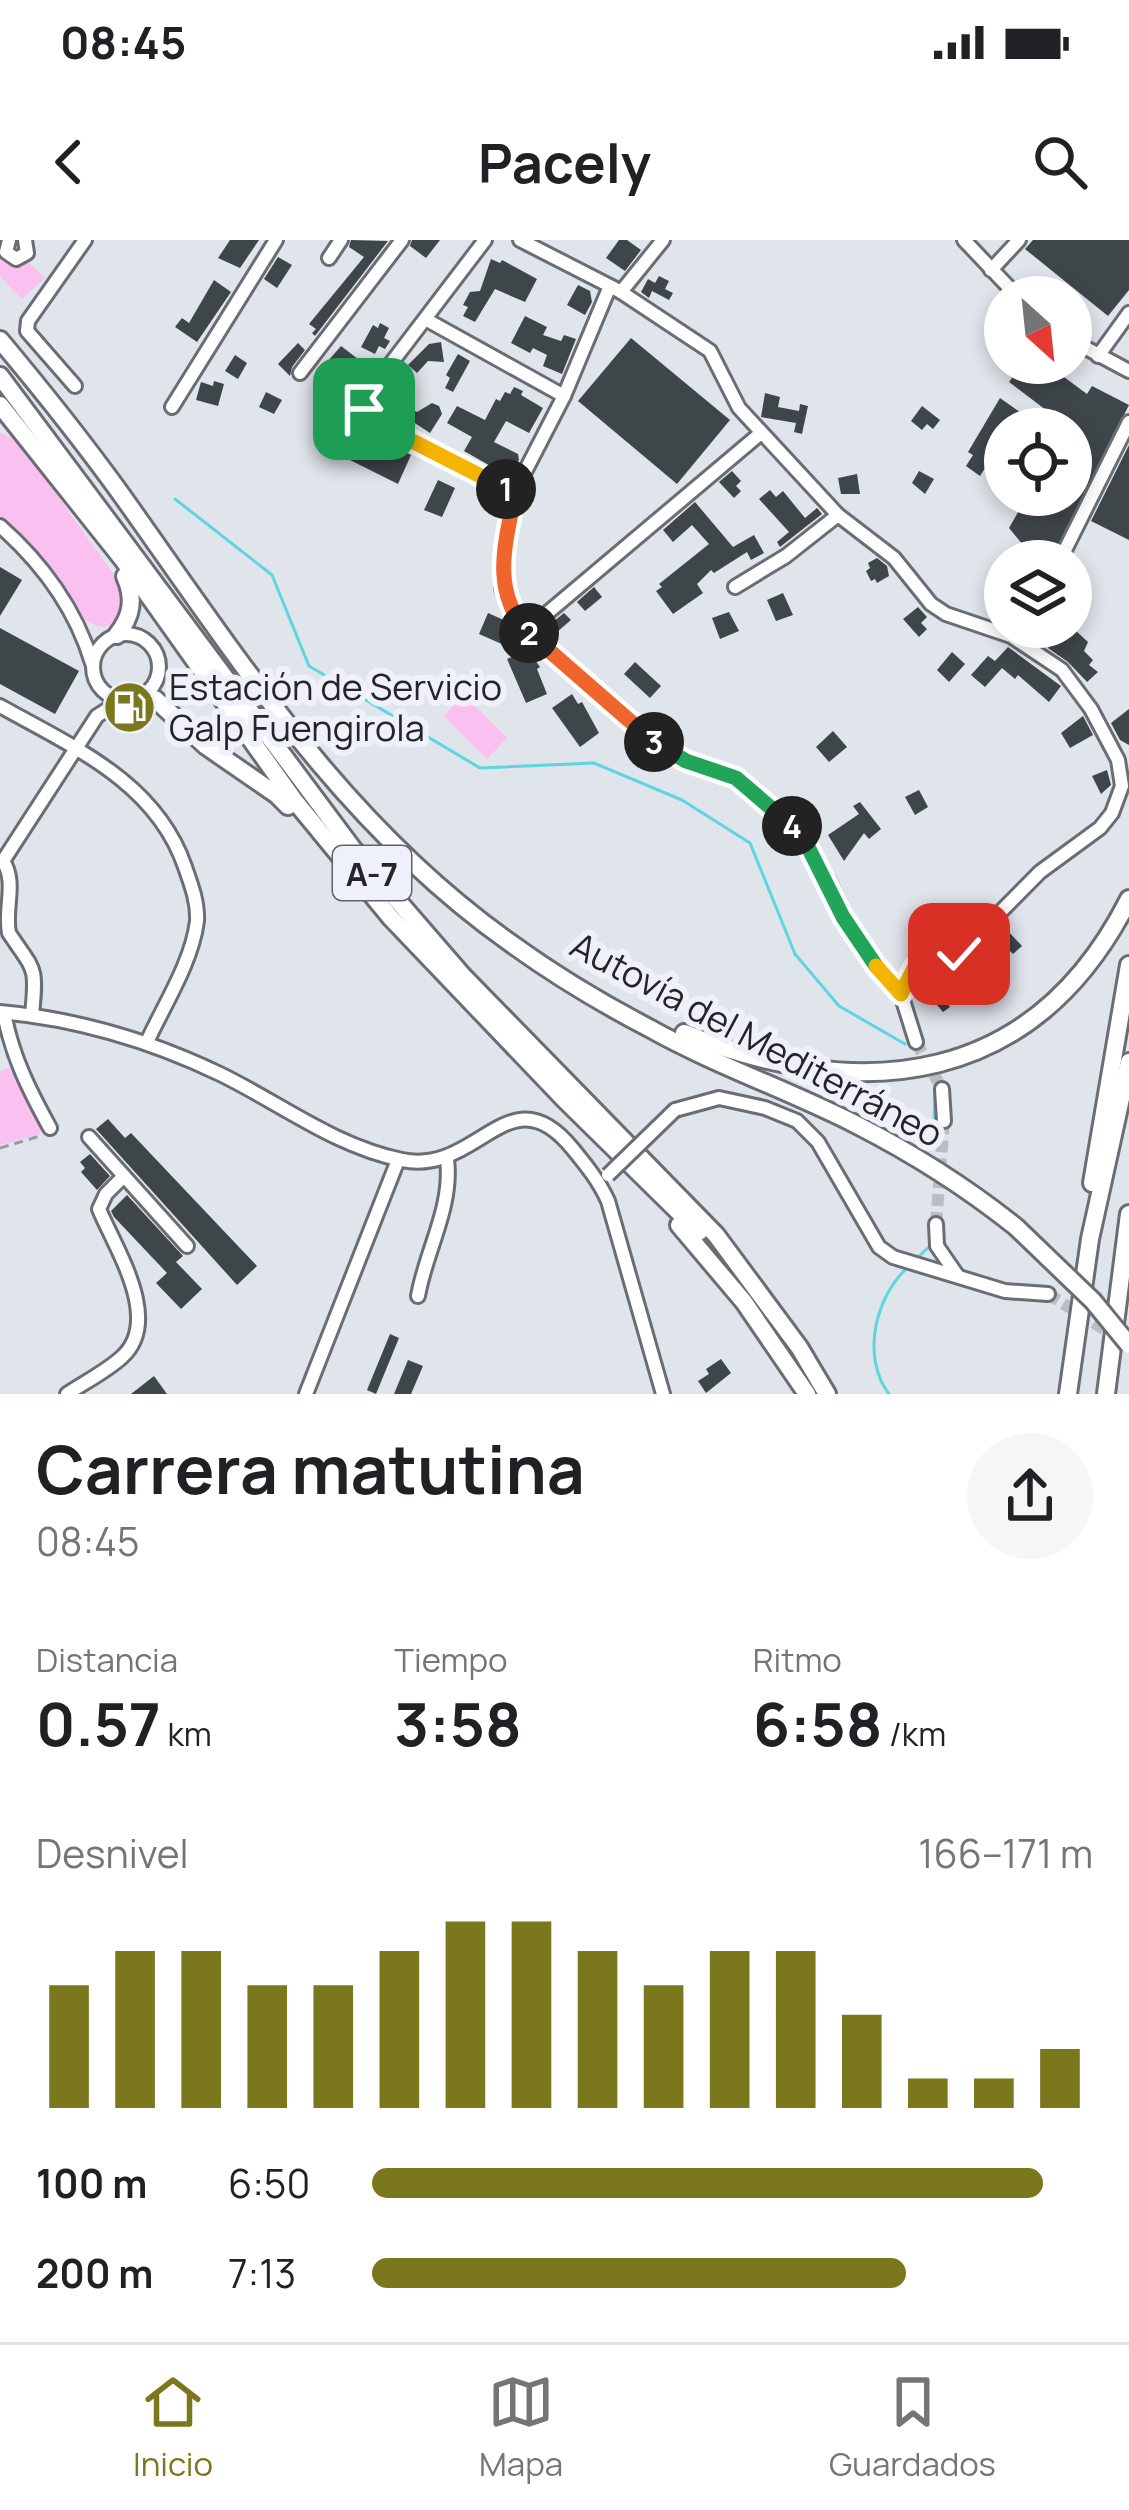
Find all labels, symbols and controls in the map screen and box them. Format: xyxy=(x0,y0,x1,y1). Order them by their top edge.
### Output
text: 08:45 xyxy=(60,11,186,73)
text: Pacely xyxy=(478,125,651,199)
icon: back xyxy=(36,129,102,195)
icon: search xyxy=(1027,129,1093,195)
north arrow xyxy=(984,276,1092,384)
map controls xyxy=(984,276,1092,648)
pin xyxy=(313,358,415,460)
icon: arrive xyxy=(331,376,397,442)
button: locate xyxy=(984,408,1092,516)
pin: 1 xyxy=(476,459,536,519)
text: 1 xyxy=(499,466,513,511)
button: layers xyxy=(984,540,1092,648)
pin: 2 xyxy=(499,603,559,663)
text: 2 xyxy=(519,610,539,655)
place label: Estación de Servicio Galp Fuengirola xyxy=(169,662,502,752)
fuel station icon: Estación de Servicio Galp Fuengirola xyxy=(102,679,158,735)
pin: 3 xyxy=(624,712,684,772)
text: 3 xyxy=(644,719,664,764)
pin: 4 xyxy=(762,796,822,856)
text: 4 xyxy=(782,803,802,848)
road number: A-7 xyxy=(333,846,411,900)
pin xyxy=(908,903,1010,1005)
street label: Autovía del Mediterráneo xyxy=(562,920,952,1158)
icon: check xyxy=(926,921,992,987)
text: Carrera matutina xyxy=(36,1424,585,1514)
button: share xyxy=(967,1433,1093,1559)
text: 08:45 xyxy=(36,1514,140,1568)
text: Distancia xyxy=(36,1637,178,1682)
text: Tiempo xyxy=(394,1637,508,1682)
text: Ritmo xyxy=(753,1637,842,1682)
text: 0.57 xyxy=(36,1682,161,1764)
text: 3:58 xyxy=(394,1682,522,1764)
text: 6:58 xyxy=(753,1682,882,1764)
text: km xyxy=(161,1711,212,1756)
text: /km xyxy=(882,1711,946,1756)
text: Desnivel xyxy=(36,1826,189,1880)
text: 166–171 m xyxy=(918,1826,1093,1880)
text: 100 m xyxy=(36,2156,147,2210)
text: 6:50 xyxy=(228,2156,310,2210)
text: 200 m xyxy=(36,2246,153,2300)
text: 7:13 xyxy=(228,2246,296,2300)
tab: Inicio xyxy=(133,2369,213,2486)
tab: Mapa xyxy=(479,2369,563,2486)
tab: Guardados xyxy=(829,2369,996,2486)

